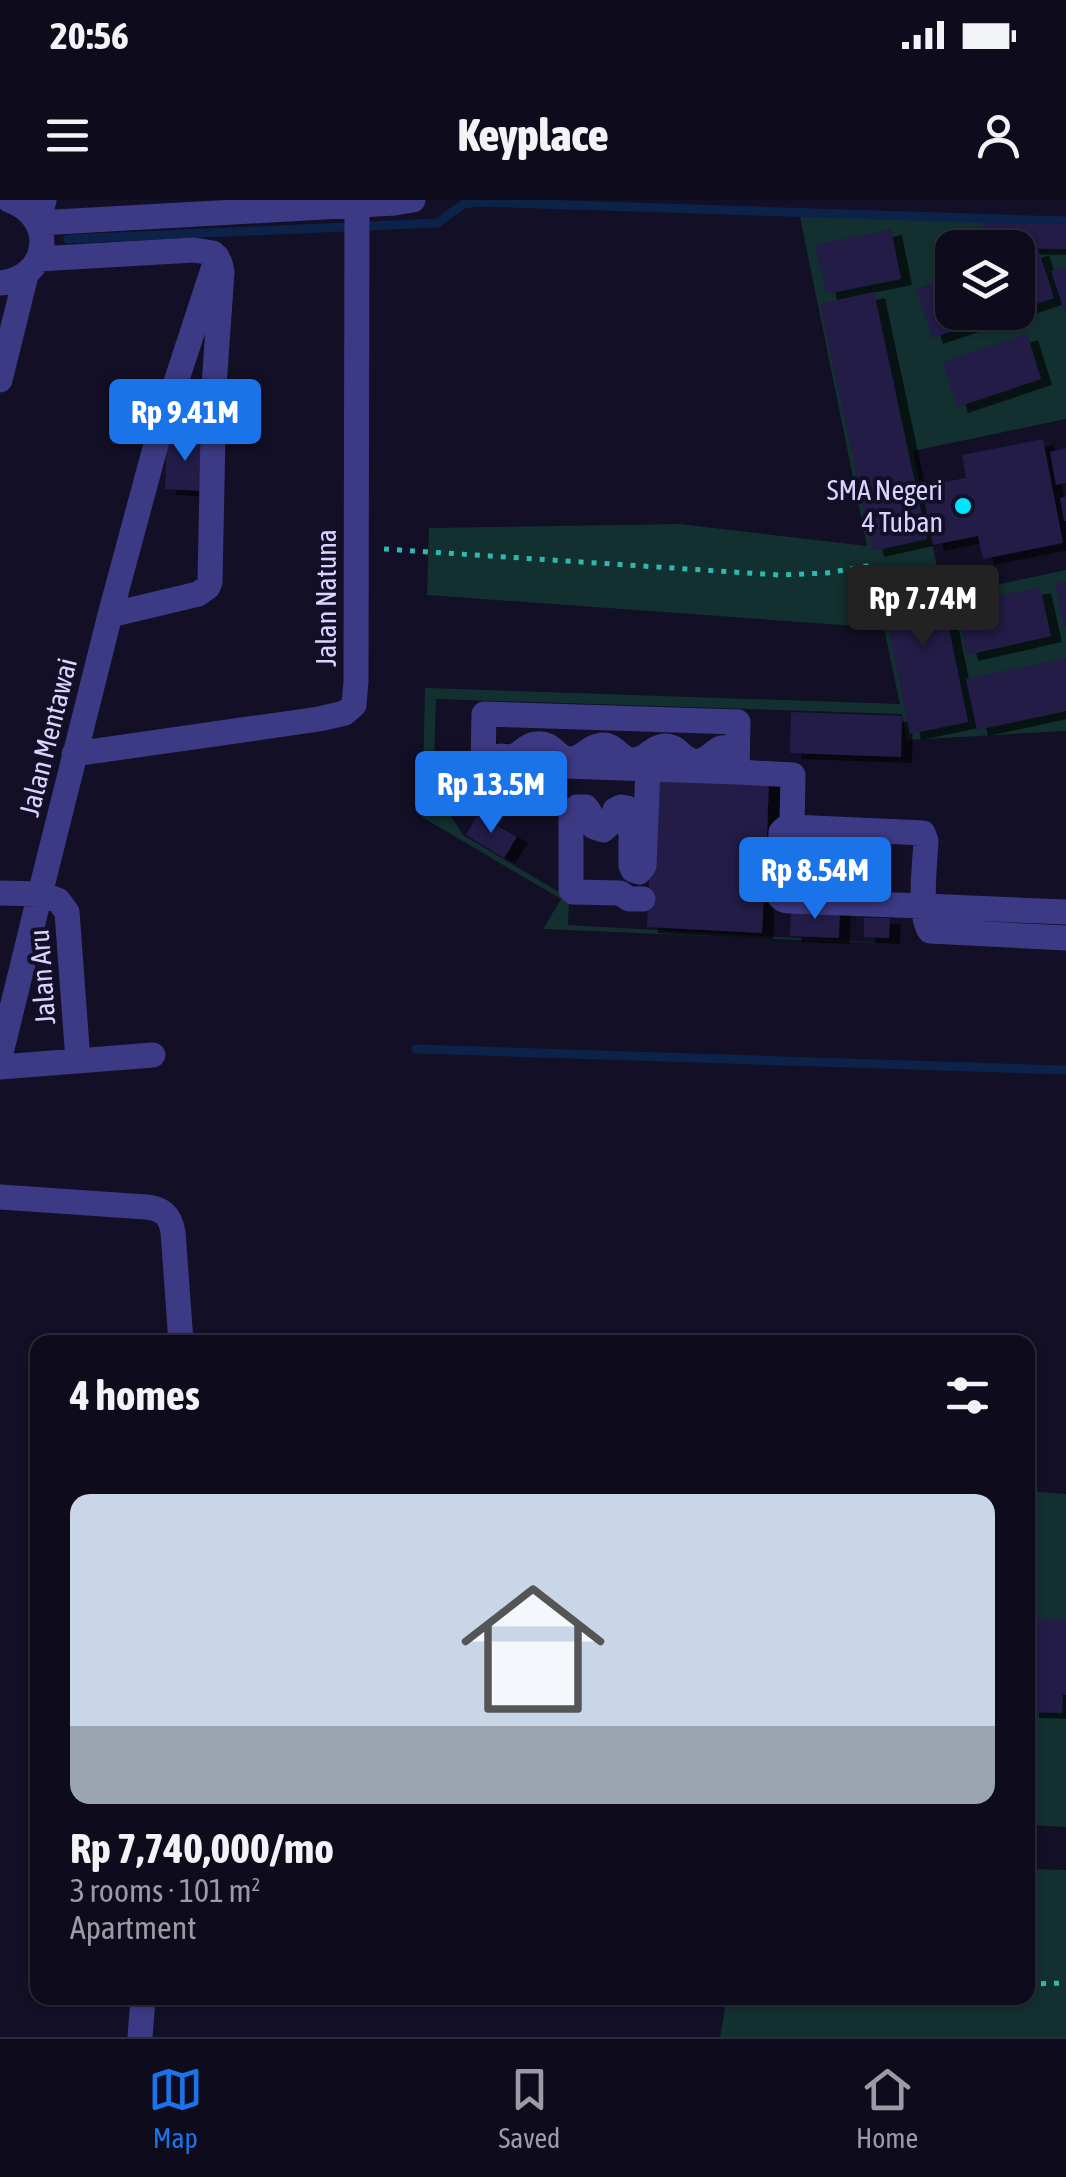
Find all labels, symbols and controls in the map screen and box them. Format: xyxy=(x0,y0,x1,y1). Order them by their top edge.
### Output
text: 20:56 xyxy=(50,14,129,57)
icon: menu xyxy=(40,108,95,163)
icon: person xyxy=(971,108,1026,163)
text: Keyplace xyxy=(458,109,608,161)
map controls xyxy=(935,230,1035,330)
button: layers xyxy=(935,230,1035,330)
pin: Rp 9.41M xyxy=(82,379,288,464)
text: Rp 9.41M xyxy=(131,393,239,430)
place label: SMA Negeri 4 Tuban xyxy=(827,474,943,538)
marker: SMA Negeri 4 Tuban xyxy=(952,495,974,517)
street label: Jalan Natuna xyxy=(310,529,342,667)
pin: Rp 7.74M xyxy=(820,565,1026,650)
text: Rp 7.74M xyxy=(869,579,977,616)
street label: Jalan Mentawai xyxy=(13,655,83,819)
pin: Rp 13.5M xyxy=(388,751,594,836)
text: Rp 13.5M xyxy=(437,765,545,802)
pin: Rp 8.54M xyxy=(712,837,918,922)
text: Rp 8.54M xyxy=(761,851,869,888)
street label: Jalan Aru xyxy=(23,928,61,1026)
icon: filters xyxy=(940,1368,995,1423)
text: 4 homes xyxy=(70,1371,200,1419)
icon: home xyxy=(443,1559,623,1739)
text: Rp 7,740,000/mo xyxy=(70,1824,334,1872)
text: 3 rooms · 101 m² xyxy=(70,1872,260,1909)
text: Apartment xyxy=(70,1909,196,1946)
tab: Map xyxy=(148,2062,203,2154)
tab: Saved xyxy=(498,2062,560,2154)
tab: Home xyxy=(856,2062,918,2154)

